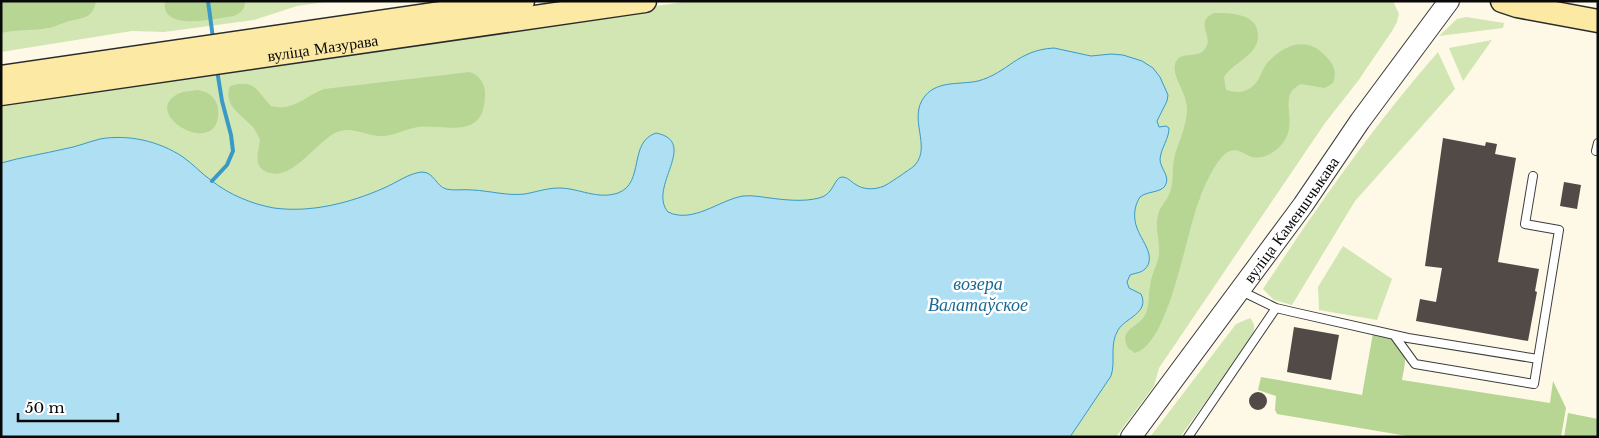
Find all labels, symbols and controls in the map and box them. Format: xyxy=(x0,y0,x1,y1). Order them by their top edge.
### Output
street label: вуліца Мазурава xyxy=(266,30,379,65)
street label: вуліца Каменшчыкава xyxy=(1239,153,1343,287)
water label: возера Валатаўское xyxy=(928,273,1028,316)
scale bar xyxy=(18,390,118,422)
text: 50 m xyxy=(25,398,65,417)

